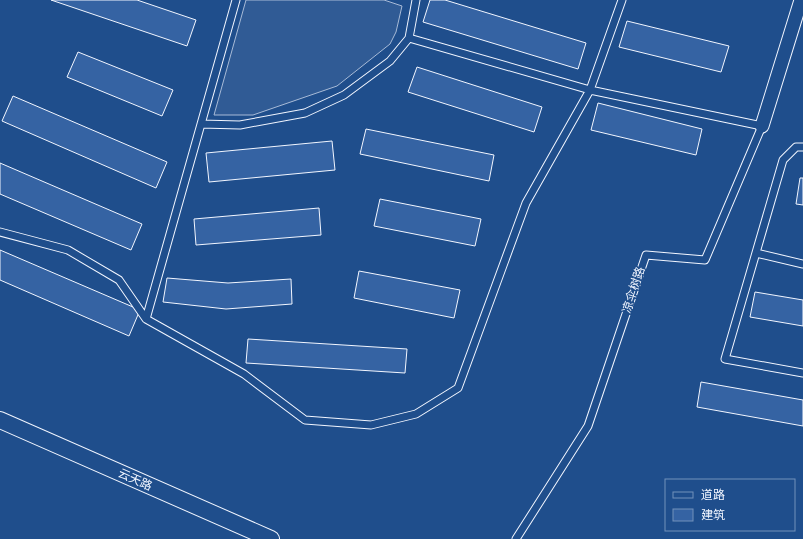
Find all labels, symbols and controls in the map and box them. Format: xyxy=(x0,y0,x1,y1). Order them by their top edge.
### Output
street label: 凉伞树路 xyxy=(618,265,650,315)
street label: 云天路 xyxy=(115,465,155,495)
legend xyxy=(665,479,795,531)
text: 道路 xyxy=(701,487,725,504)
text: 建筑 xyxy=(701,507,725,524)

